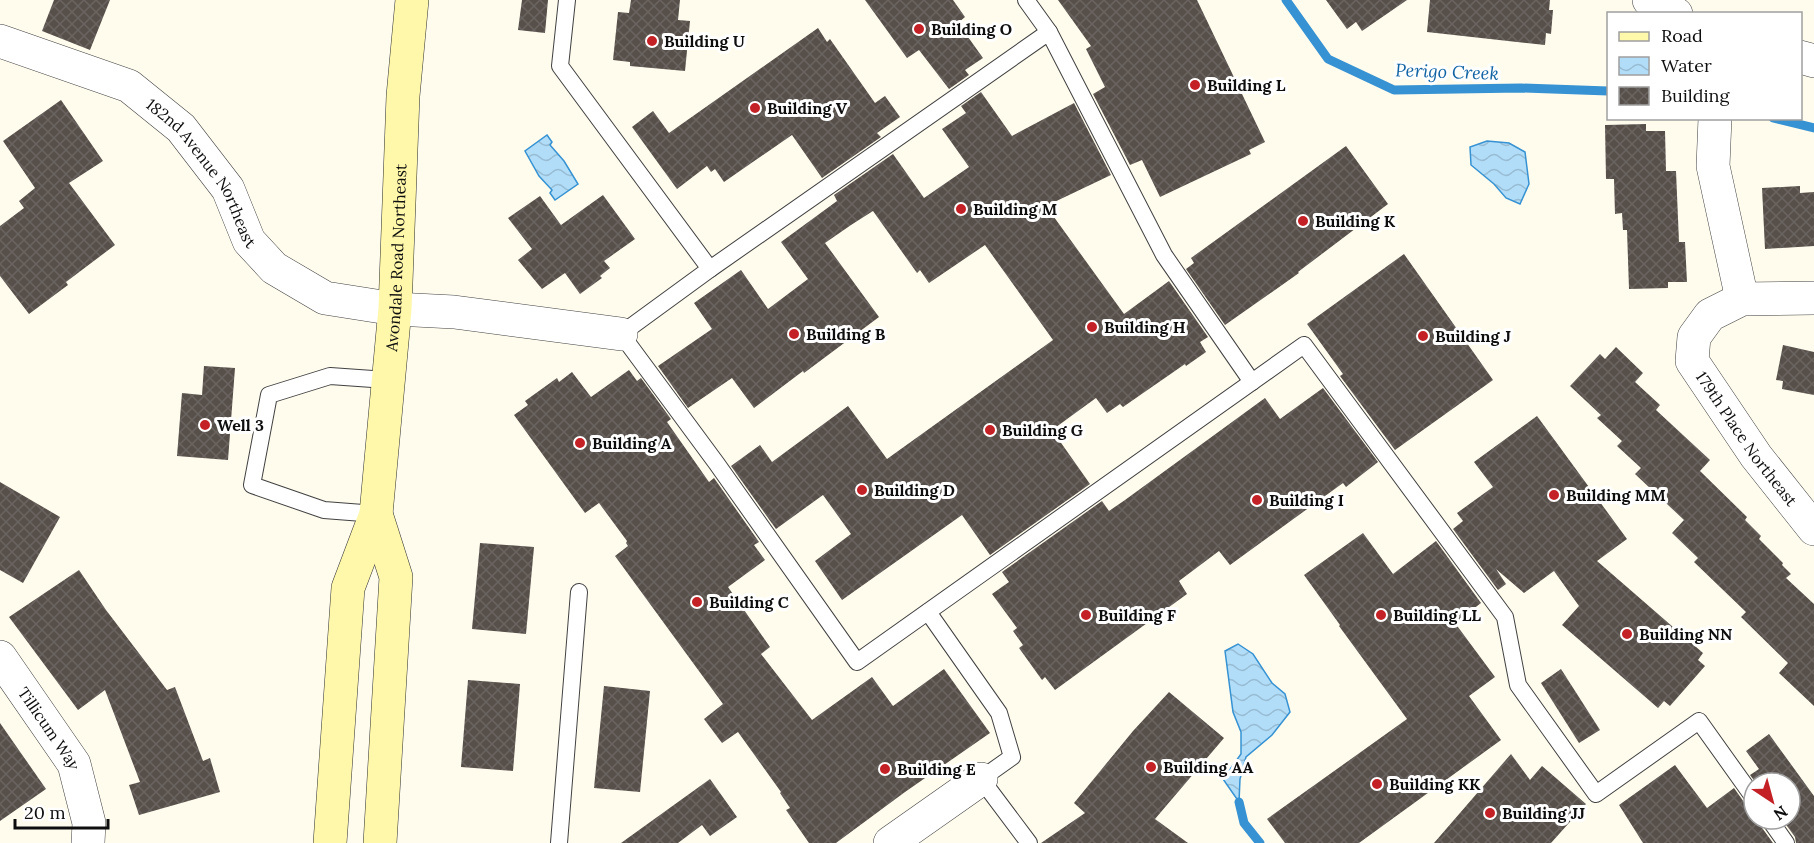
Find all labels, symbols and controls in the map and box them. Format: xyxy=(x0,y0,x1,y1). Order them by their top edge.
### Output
legend xyxy=(1607,12,1802,120)
place label: Building O xyxy=(931,19,1012,39)
marker: Building O xyxy=(912,22,926,36)
text: Road xyxy=(1661,24,1703,47)
place label: Building U xyxy=(664,31,745,51)
marker: Building U xyxy=(645,34,659,48)
text: Water xyxy=(1661,54,1712,77)
water label: Perigo Creek xyxy=(1395,58,1499,85)
place label: Building L xyxy=(1207,75,1286,95)
marker: Building L xyxy=(1188,78,1202,92)
text: Building xyxy=(1661,84,1731,107)
street label: 182nd Avenue Northeast xyxy=(142,94,261,252)
place label: Building V xyxy=(767,98,848,118)
marker: Building V xyxy=(748,101,762,115)
street label: Avondale Road Northeast xyxy=(381,163,410,353)
place label: Building M xyxy=(973,199,1057,219)
marker: Building M xyxy=(954,202,968,216)
place label: Building K xyxy=(1315,211,1396,231)
marker: Building K xyxy=(1296,214,1310,228)
place label: Building H xyxy=(1104,317,1186,337)
marker: Building H xyxy=(1085,320,1099,334)
place label: Building B xyxy=(806,324,886,344)
place label: Building J xyxy=(1435,326,1511,346)
marker: Building B xyxy=(787,327,801,341)
marker: Building J xyxy=(1416,329,1430,343)
street label: 179th Place Northeast xyxy=(1692,367,1802,510)
place label: Well 3 xyxy=(217,415,264,435)
marker: Well 3 xyxy=(198,418,212,432)
place label: Building G xyxy=(1002,420,1083,440)
marker: Building G xyxy=(983,423,997,437)
place label: Building A xyxy=(592,433,672,453)
marker: Building A xyxy=(573,436,587,450)
place label: Building D xyxy=(874,480,955,500)
marker: Building D xyxy=(855,483,869,497)
place label: Building MM xyxy=(1566,485,1666,505)
marker: Building MM xyxy=(1547,488,1561,502)
place label: Building I xyxy=(1269,490,1344,510)
marker: Building I xyxy=(1250,493,1264,507)
place label: Building C xyxy=(709,592,789,612)
marker: Building C xyxy=(690,595,704,609)
place label: Building F xyxy=(1098,605,1176,625)
place label: Building LL xyxy=(1393,605,1481,625)
marker: Building F xyxy=(1079,608,1093,622)
marker: Building LL xyxy=(1374,608,1388,622)
place label: Building NN xyxy=(1639,624,1732,644)
marker: Building NN xyxy=(1620,627,1634,641)
street label: Tillicum Way xyxy=(14,683,85,772)
place label: Building AA xyxy=(1163,757,1254,777)
place label: Building E xyxy=(897,759,976,779)
marker: Building AA xyxy=(1144,760,1158,774)
marker: Building E xyxy=(878,762,892,776)
north arrow xyxy=(1742,771,1802,831)
place label: Building KK xyxy=(1389,774,1481,794)
marker: Building KK xyxy=(1370,777,1384,791)
scale bar xyxy=(15,792,108,830)
text: 20 m xyxy=(24,801,66,824)
text: N xyxy=(1770,801,1792,825)
place label: Building JJ xyxy=(1502,803,1585,823)
marker: Building JJ xyxy=(1483,806,1497,820)

